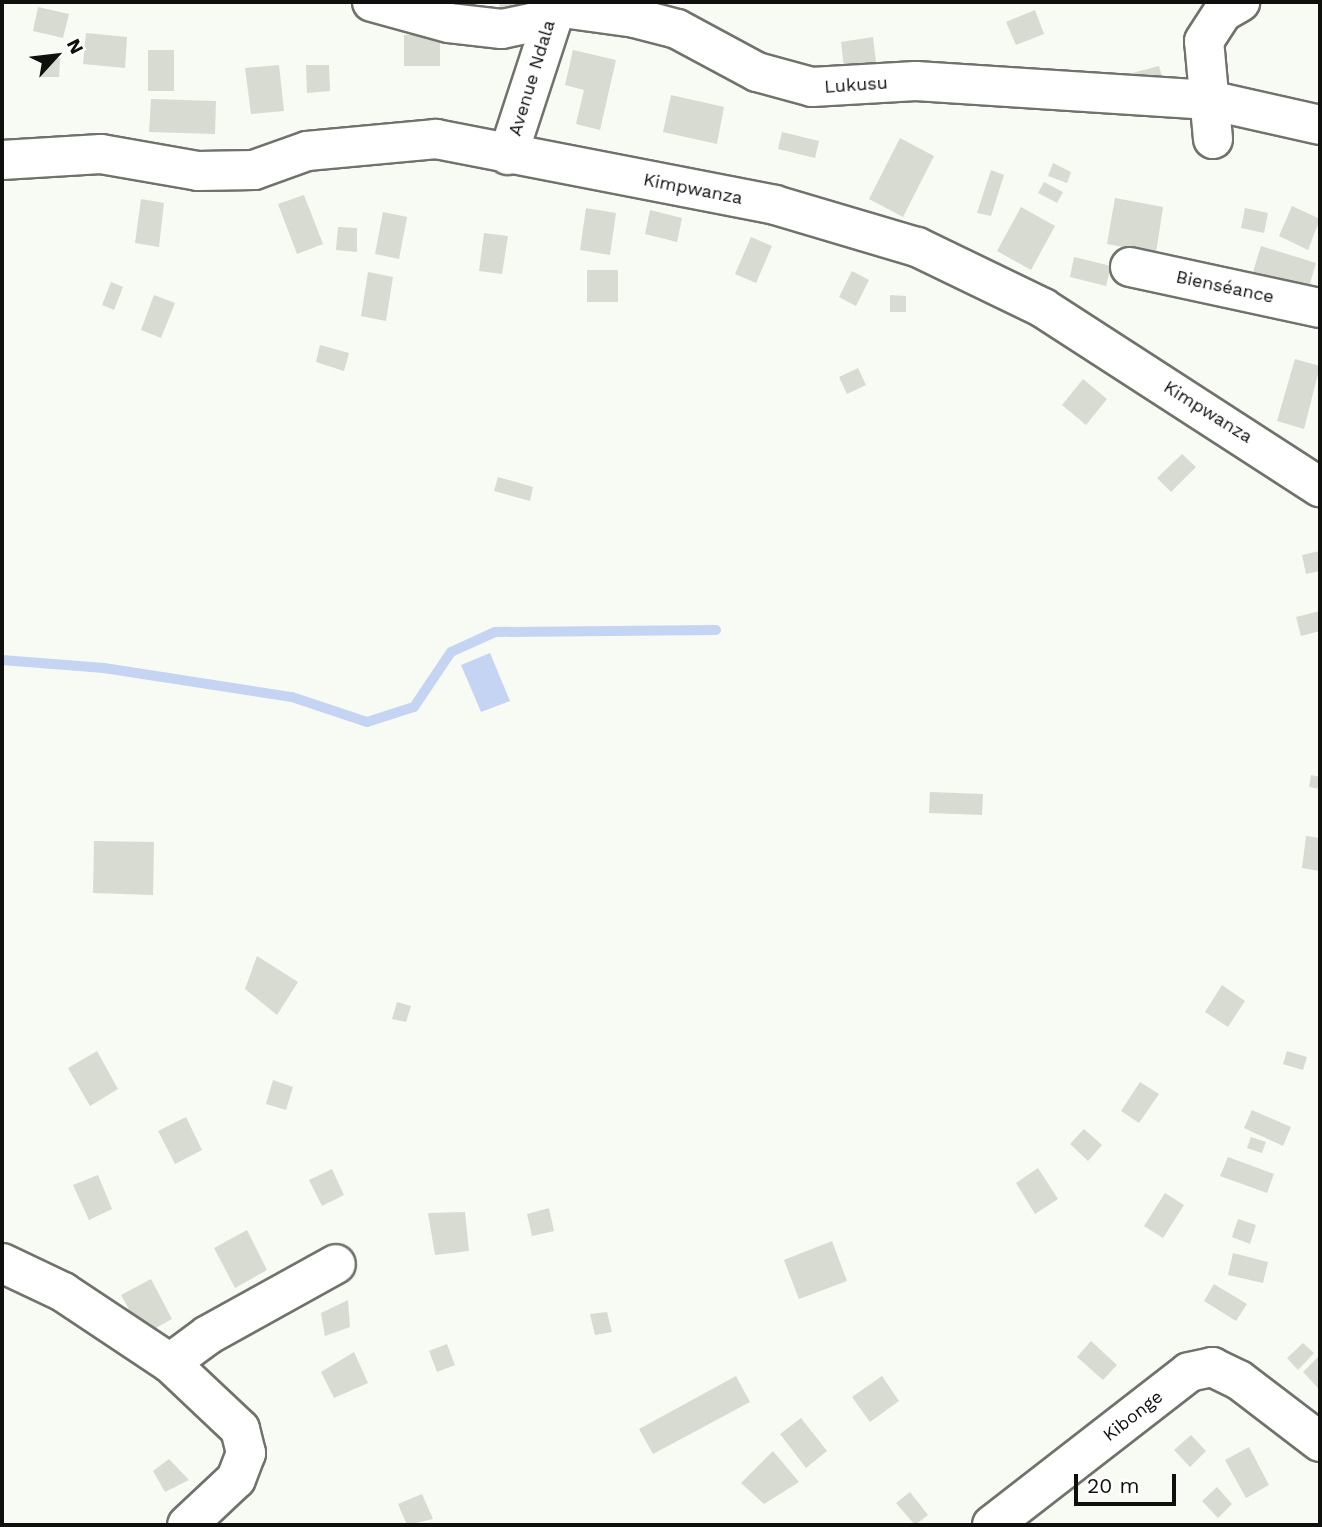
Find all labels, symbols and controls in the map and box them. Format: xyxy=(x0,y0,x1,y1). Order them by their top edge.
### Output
street label: Avenue Ndala xyxy=(504,17,560,139)
north arrow xyxy=(21,21,91,91)
text: N xyxy=(62,35,89,58)
street label: Lukusu xyxy=(824,72,888,98)
street label: Kimpwanza xyxy=(642,169,744,209)
street label: Bienséance xyxy=(1174,266,1276,308)
street label: Kimpwanza xyxy=(1160,376,1256,448)
street label: Kibonge xyxy=(1099,1386,1167,1446)
scale bar xyxy=(1077,1460,1178,1504)
text: 20 m xyxy=(1087,1473,1139,1498)

